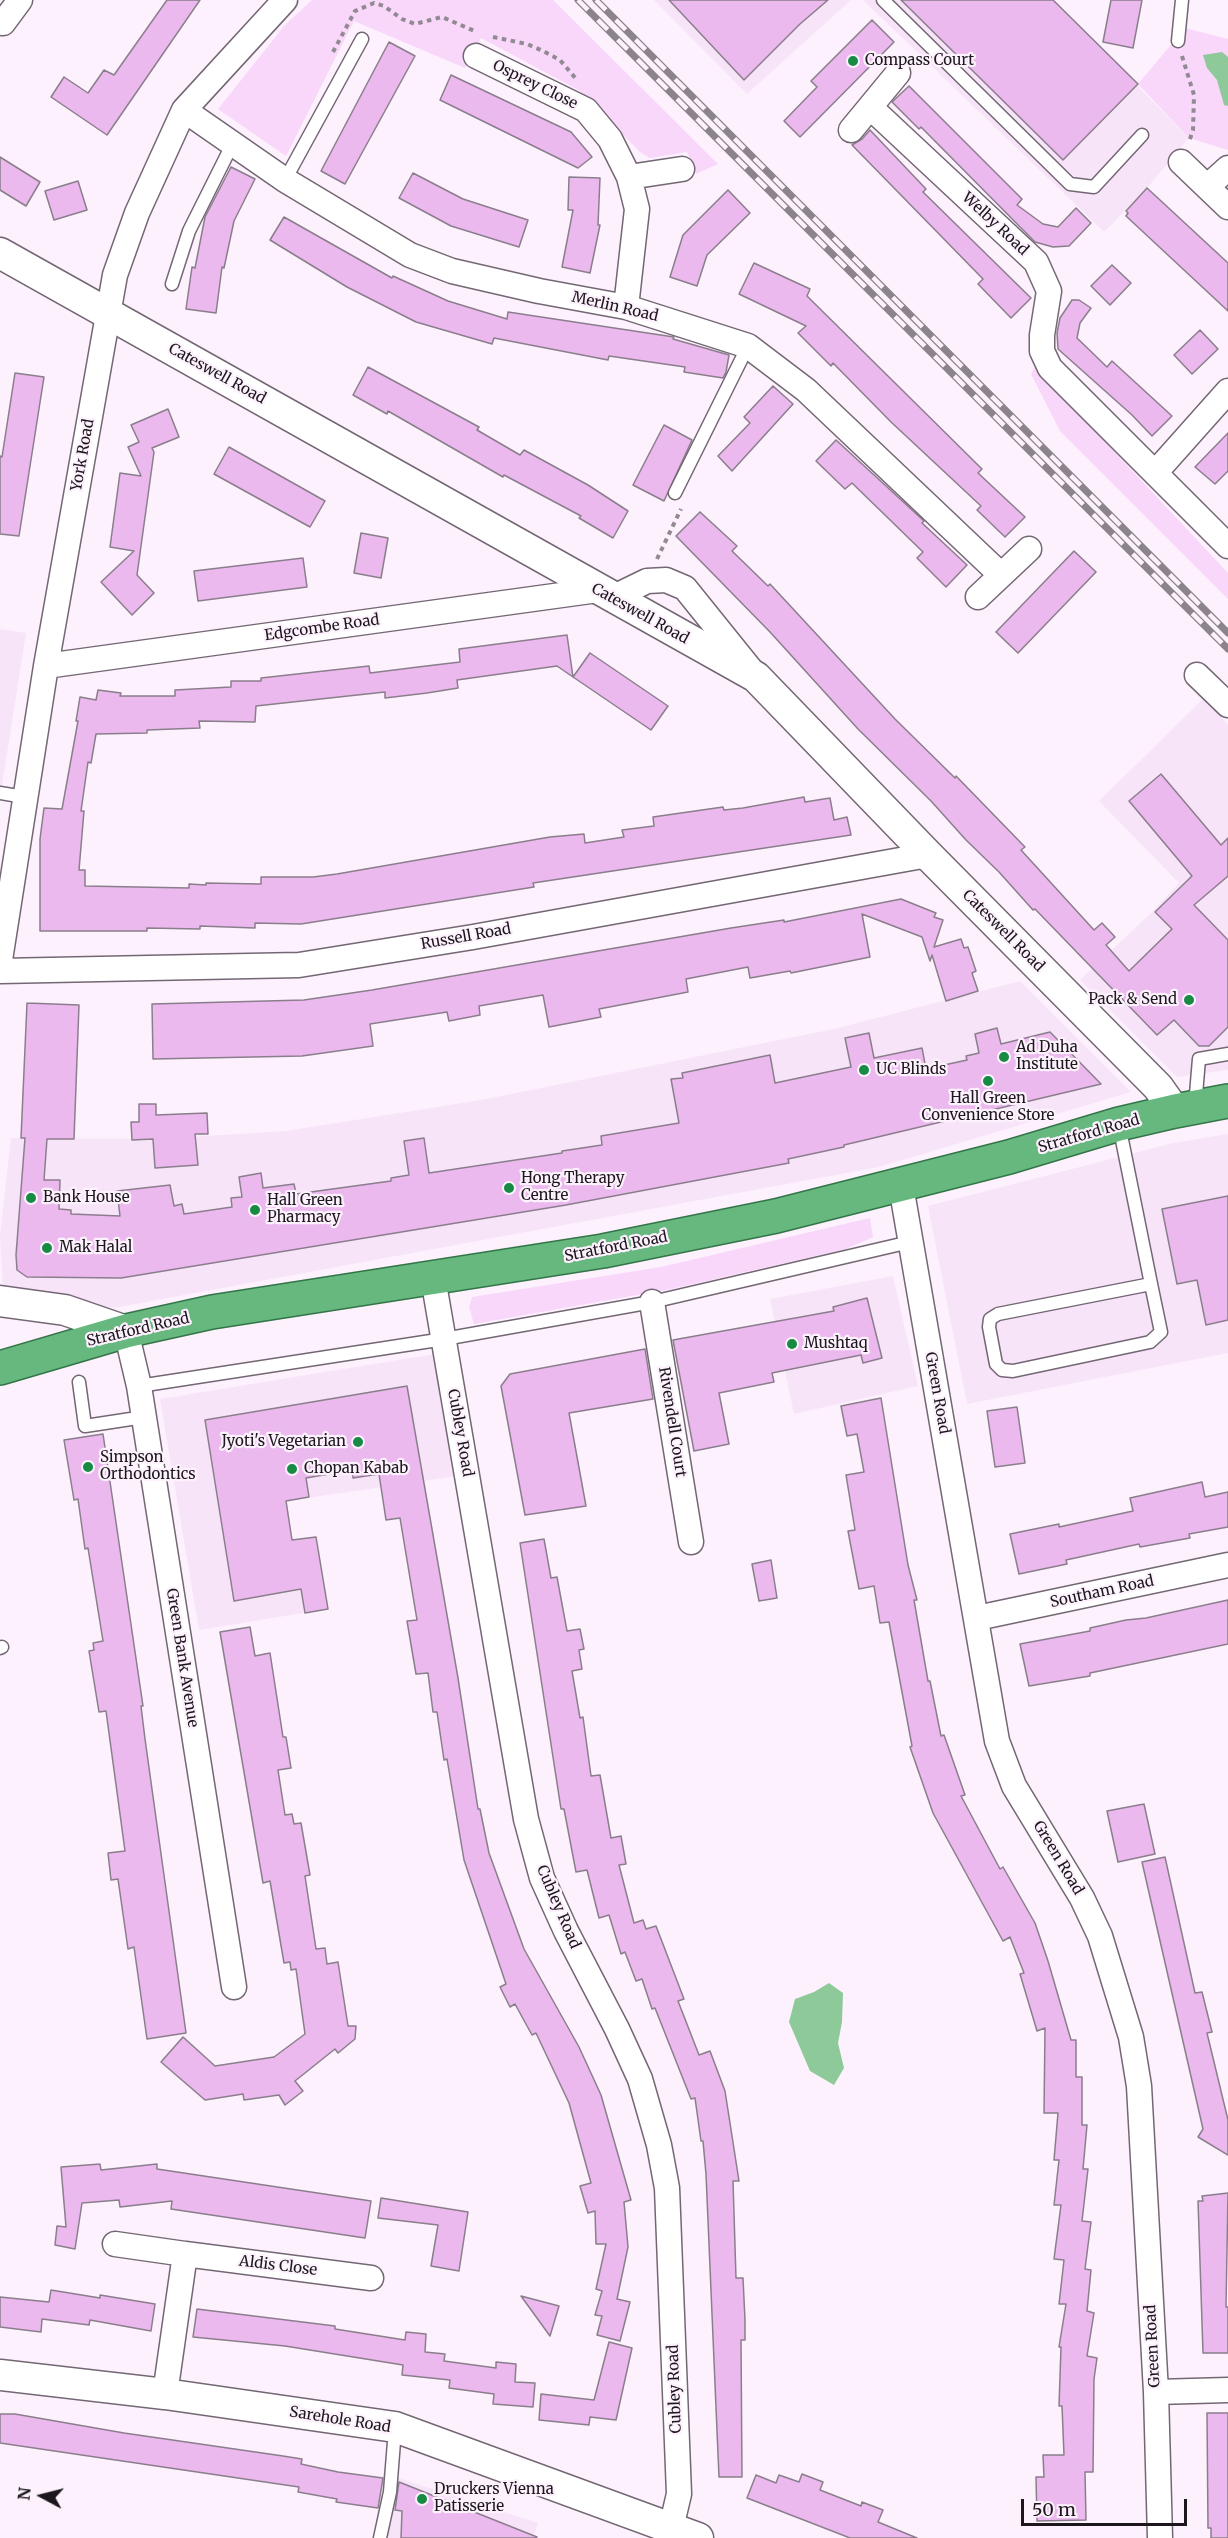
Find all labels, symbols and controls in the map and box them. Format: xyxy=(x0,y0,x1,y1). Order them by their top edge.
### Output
place label: Compass Court xyxy=(865,52,974,70)
marker: Compass Court xyxy=(846,54,860,68)
street label: Osprey Close xyxy=(490,57,580,113)
street label: Welby Road xyxy=(958,189,1032,259)
street label: Merlin Road xyxy=(570,288,660,326)
street label: Cateswell Road xyxy=(165,340,269,408)
street label: York Road xyxy=(68,418,98,492)
street label: Cateswell Road xyxy=(588,580,692,648)
street label: Edgcombe Road xyxy=(263,611,381,645)
street label: Cateswell Road xyxy=(958,886,1048,976)
street label: Russell Road xyxy=(419,920,513,954)
place label: Pack & Send xyxy=(1088,991,1177,1009)
marker: Pack & Send xyxy=(1182,993,1196,1007)
place label: Ad Duha Institute xyxy=(1016,1039,1078,1074)
marker: Ad Duha Institute xyxy=(997,1050,1011,1064)
place label: UC Blinds xyxy=(876,1061,946,1079)
marker: UC Blinds xyxy=(857,1063,871,1077)
marker: Hall Green Convenience Store xyxy=(981,1074,995,1088)
place label: Hall Green Convenience Store xyxy=(922,1090,1054,1125)
street label: Stratford Road xyxy=(1036,1111,1142,1157)
place label: Hong Therapy Centre xyxy=(521,1170,624,1205)
marker: Hong Therapy Centre xyxy=(502,1181,516,1195)
place label: Bank House xyxy=(43,1189,130,1207)
marker: Bank House xyxy=(24,1191,38,1205)
place label: Hall Green Pharmacy xyxy=(267,1192,343,1227)
marker: Hall Green Pharmacy xyxy=(248,1203,262,1217)
street label: Stratford Road xyxy=(563,1228,669,1266)
place label: Mak Halal xyxy=(59,1239,132,1257)
marker: Mak Halal xyxy=(40,1241,54,1255)
street label: Stratford Road xyxy=(85,1309,191,1351)
place label: Mushtaq xyxy=(804,1335,868,1353)
marker: Mushtaq xyxy=(785,1337,799,1351)
street label: Green Road xyxy=(921,1351,953,1435)
street label: Rivendell Court xyxy=(654,1366,690,1478)
street label: Cubley Road xyxy=(443,1388,477,1478)
place label: Jyoti's Vegetarian xyxy=(221,1433,346,1451)
marker: Jyoti's Vegetarian xyxy=(351,1435,365,1449)
place label: Simpson Orthodontics xyxy=(100,1449,196,1484)
marker: Simpson Orthodontics xyxy=(81,1460,95,1474)
place label: Chopan Kabab xyxy=(304,1460,408,1478)
marker: Chopan Kabab xyxy=(285,1462,299,1476)
street label: Southam Road xyxy=(1048,1572,1156,1612)
street label: Green Bank Avenue xyxy=(162,1587,202,1729)
street label: Green Road xyxy=(1029,1818,1087,1898)
street label: Cubley Road xyxy=(532,1863,584,1951)
street label: Aldis Close xyxy=(238,2252,318,2280)
street label: Green Road xyxy=(1142,2304,1164,2388)
street label: Cubley Road xyxy=(664,2344,686,2434)
street label: Sarehole Road xyxy=(288,2403,392,2437)
north arrow xyxy=(12,2466,72,2526)
place label: Druckers Vienna Patisserie xyxy=(434,2481,554,2516)
text: N xyxy=(13,2486,35,2501)
scale bar xyxy=(1024,2487,1190,2525)
marker: Druckers Vienna Patisserie xyxy=(415,2492,429,2506)
text: 50 m xyxy=(1032,2498,1076,2521)

